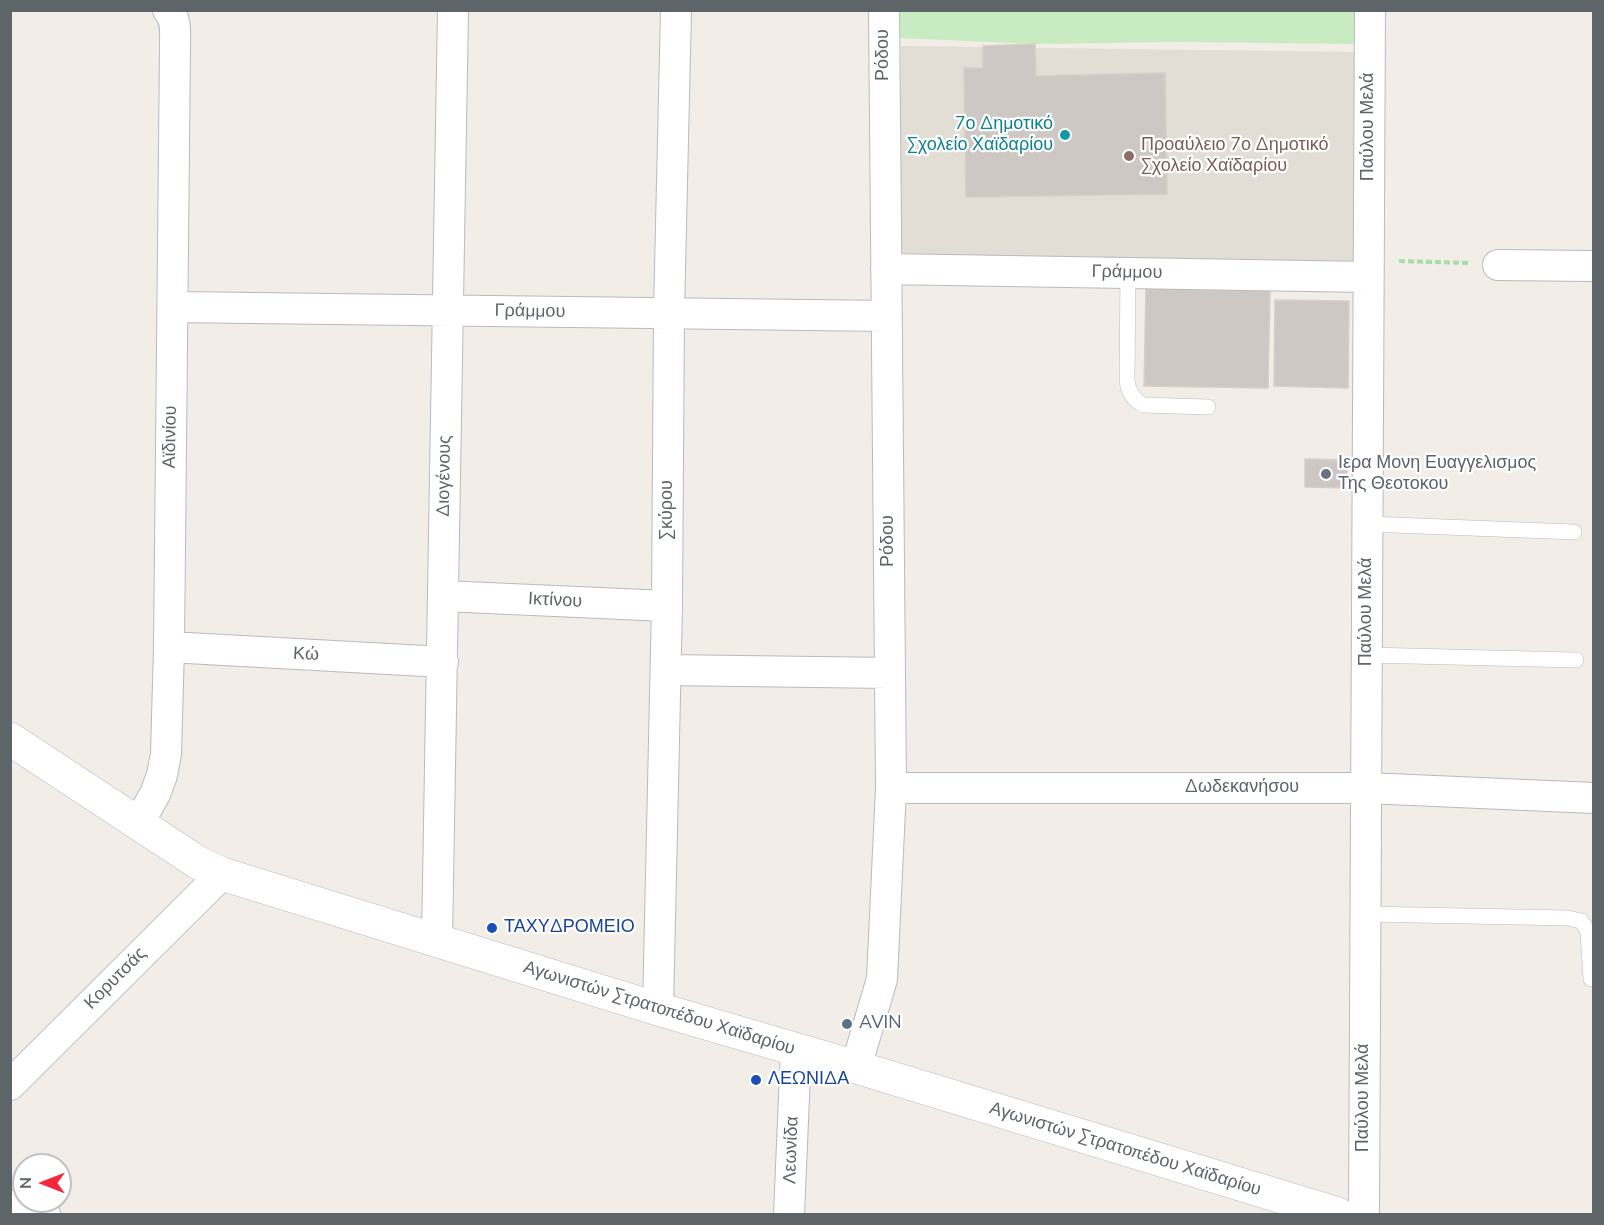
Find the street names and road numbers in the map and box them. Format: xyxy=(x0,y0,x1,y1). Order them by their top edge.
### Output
street label: Ρόδου xyxy=(873,29,895,81)
street label: Παύλου Μελά xyxy=(1358,73,1380,181)
street label: Γράμμου xyxy=(1092,262,1162,284)
street label: Γράμμου xyxy=(495,301,565,323)
street label: Αϊδινίου xyxy=(160,405,182,469)
street label: Διογένους xyxy=(433,435,457,517)
street label: Σκύρου xyxy=(657,480,679,540)
street label: Ρόδου xyxy=(878,515,900,567)
street label: Παύλου Μελά xyxy=(1356,558,1378,666)
street label: Ικτίνου xyxy=(527,589,583,613)
street label: Κώ xyxy=(293,644,319,666)
street label: Δωδεκανήσου xyxy=(1185,777,1299,799)
street label: Κορυτσάς xyxy=(80,943,152,1015)
street label: Αγωνιστών Στρατοπέδου Χαϊδαρίου xyxy=(521,957,797,1061)
street label: Παύλου Μελά xyxy=(1353,1044,1375,1152)
street label: Αγωνιστών Στρατοπέδου Χαϊδαρίου xyxy=(987,1098,1263,1202)
street label: Λεωνίδα xyxy=(780,1116,804,1184)

